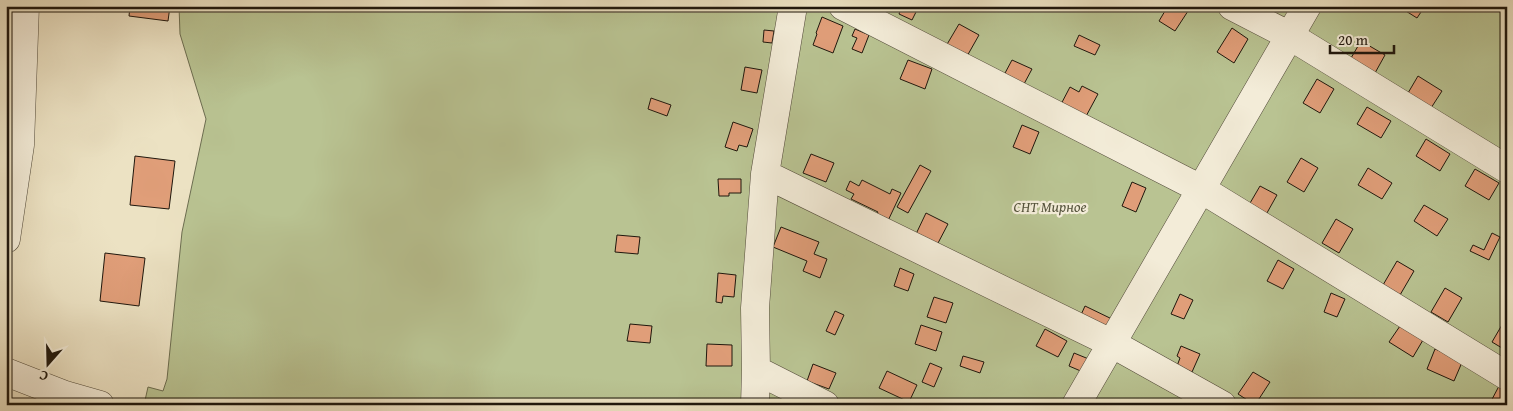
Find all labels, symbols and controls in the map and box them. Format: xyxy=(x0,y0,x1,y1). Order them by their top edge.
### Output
scale bar xyxy=(1330,22,1394,54)
text: 20 m xyxy=(1338,29,1369,50)
park label: СНТ Мирное xyxy=(1014,196,1086,217)
north arrow xyxy=(22,338,72,388)
text: С xyxy=(36,365,51,387)

